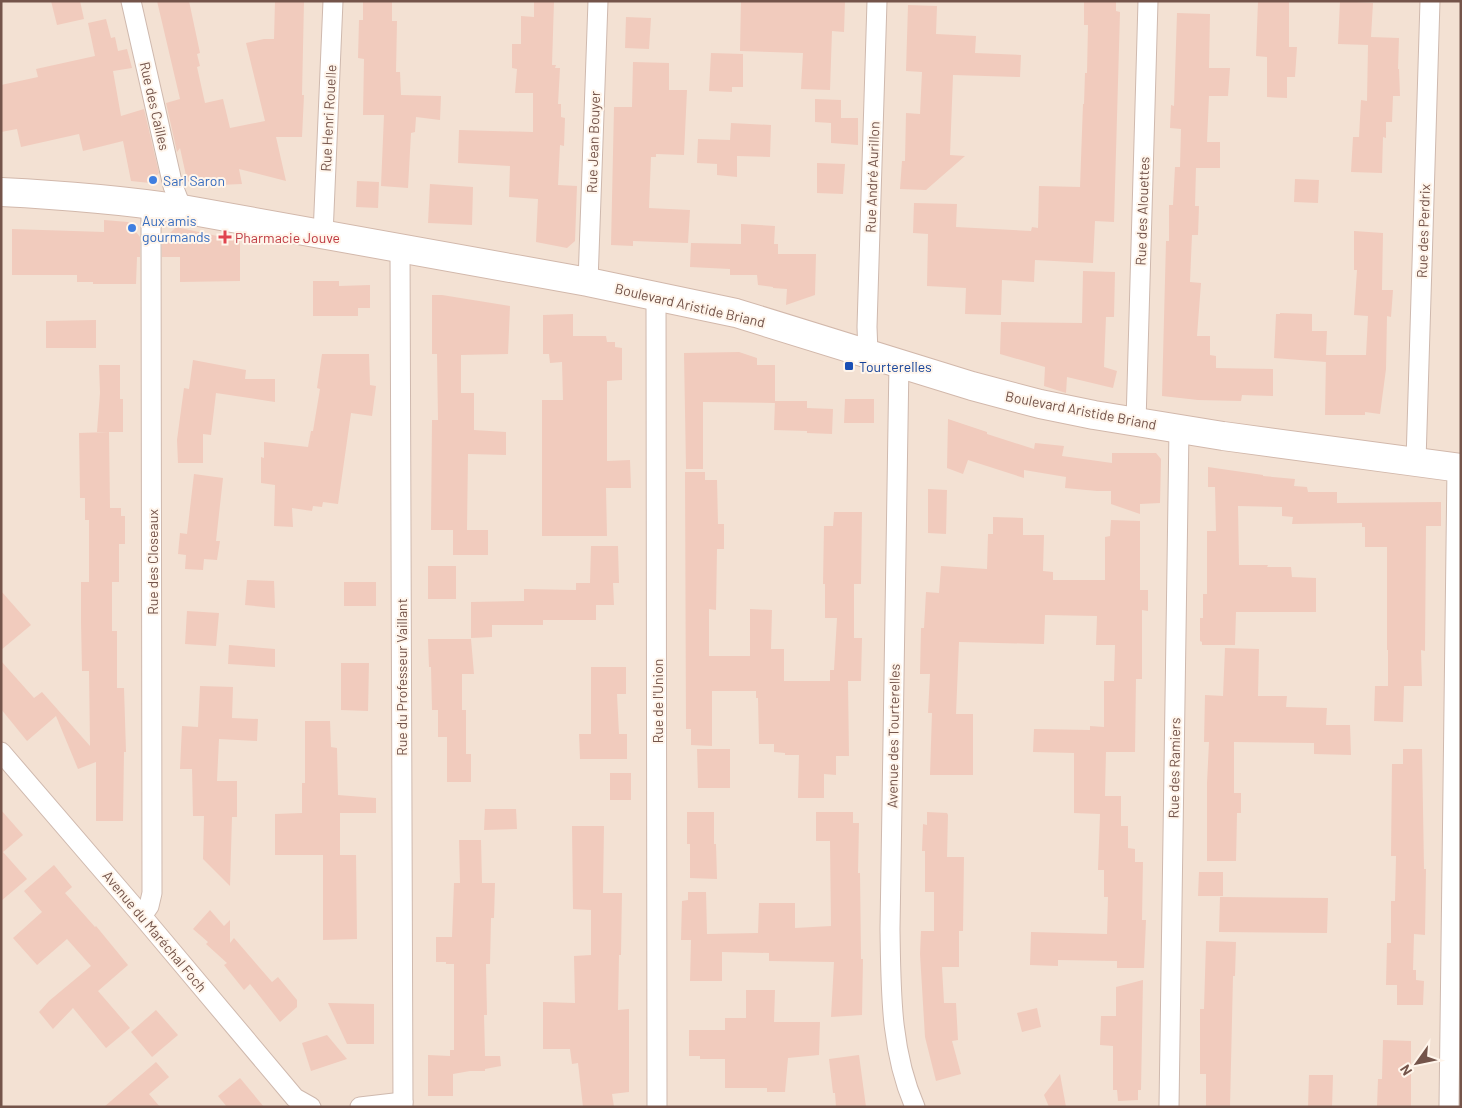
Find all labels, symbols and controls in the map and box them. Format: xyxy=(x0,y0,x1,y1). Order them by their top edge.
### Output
street label: Rue des Cailles xyxy=(137,60,174,152)
street label: Rue Henri Rouelle xyxy=(317,64,339,172)
street label: Rue Jean Bouyer xyxy=(583,91,603,193)
street label: Rue André Aurillon xyxy=(862,121,882,233)
street label: Rue des Alouettes xyxy=(1132,156,1152,266)
place label: Sarl Saron xyxy=(163,172,225,189)
marker: Sarl Saron xyxy=(147,174,159,186)
street label: Rue des Perdrix xyxy=(1413,183,1433,278)
place label: Aux amis gourmands xyxy=(142,212,211,245)
marker: Aux amis gourmands xyxy=(126,222,138,234)
place label: Pharmacie Jouve xyxy=(235,229,340,246)
marker: Pharmacie Jouve xyxy=(219,231,231,243)
street label: Boulevard Aristide Briand xyxy=(613,279,767,331)
place label: Tourterelles xyxy=(859,358,932,375)
marker: Tourterelles xyxy=(843,360,855,372)
street label: Boulevard Aristide Briand xyxy=(1004,387,1158,433)
street label: Rue des Closeaux xyxy=(144,509,161,615)
street label: Rue du Professeur Vaillant xyxy=(393,598,410,756)
street label: Rue de l'Union xyxy=(649,659,666,743)
street label: Avenue des Tourterelles xyxy=(883,663,903,808)
street label: Rue des Ramiers xyxy=(1165,717,1183,819)
street label: Avenue du Maréchal Foch xyxy=(99,867,211,995)
north arrow xyxy=(1392,1038,1442,1088)
text: N xyxy=(1396,1062,1415,1079)

